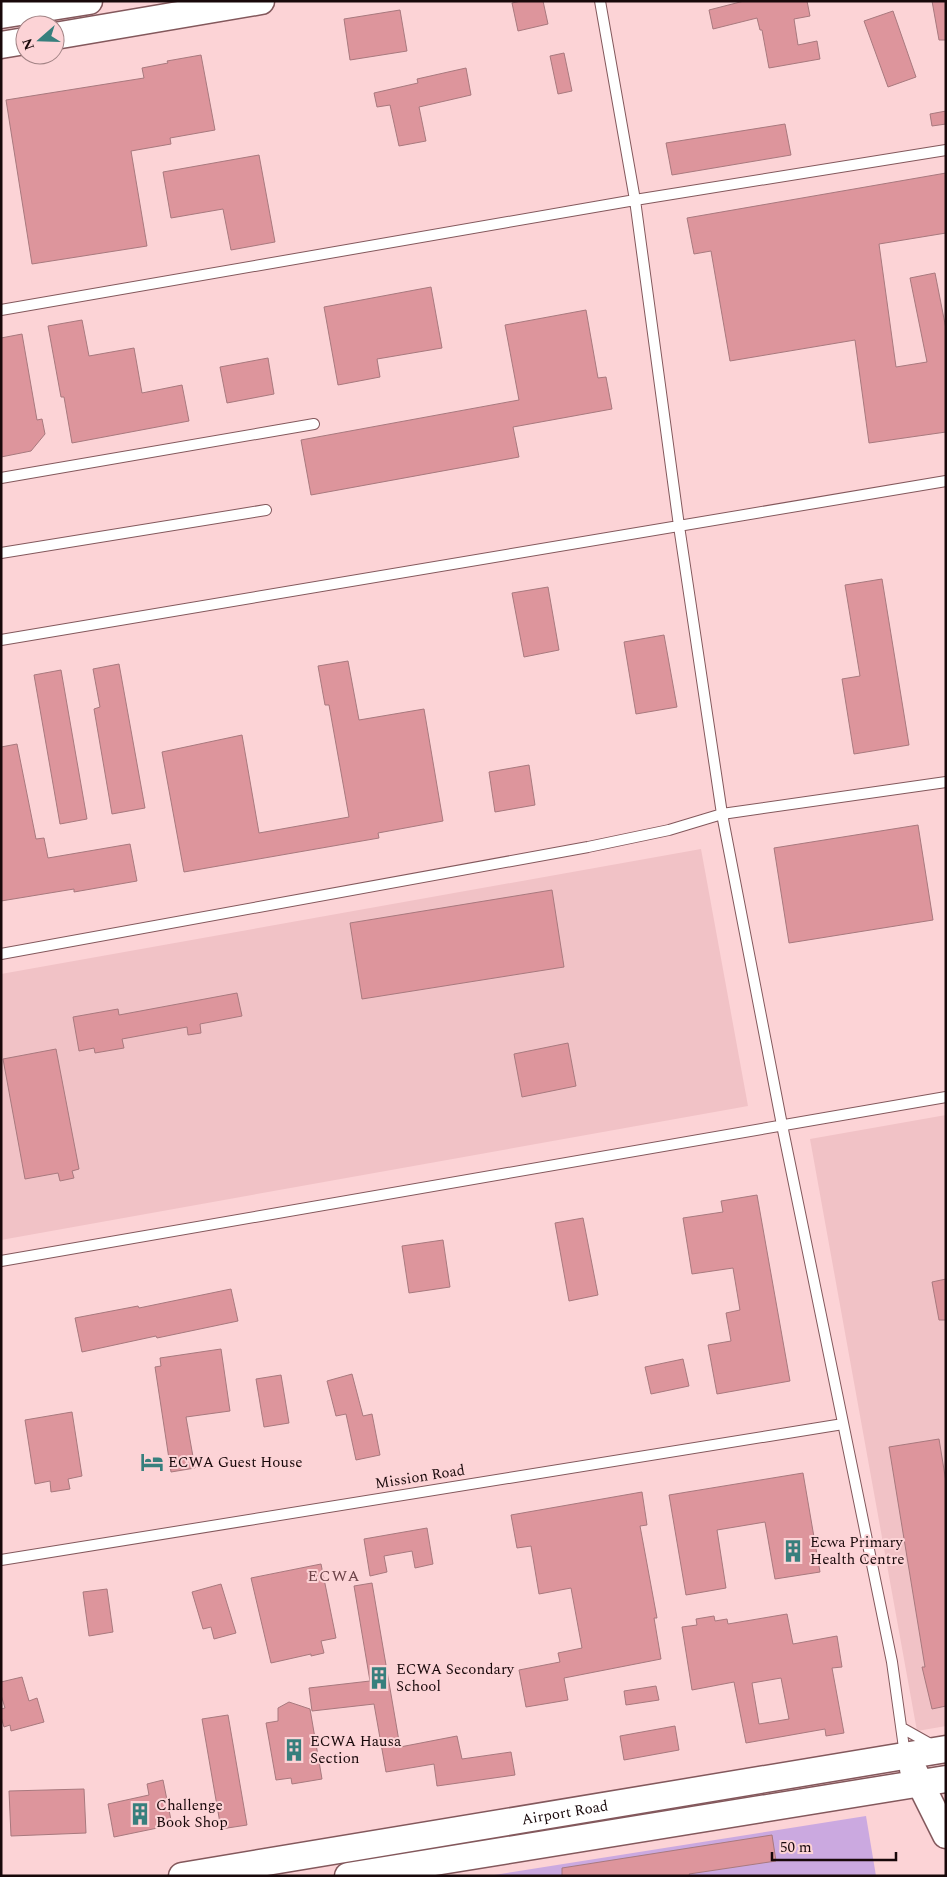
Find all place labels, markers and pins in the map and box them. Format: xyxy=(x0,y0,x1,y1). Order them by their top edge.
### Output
hotel icon: ECWA Guest House xyxy=(139,1449,165,1475)
place label: ECWA Guest House xyxy=(168,1451,303,1474)
place label: Ecwa Primary Health Centre xyxy=(810,1531,905,1571)
building icon: Ecwa Primary Health Centre xyxy=(780,1538,806,1564)
place label: ECWA Secondary School xyxy=(396,1658,515,1698)
building icon: ECWA Secondary School xyxy=(366,1665,392,1691)
place label: ECWA Hausa Section xyxy=(310,1730,402,1770)
building icon: ECWA Hausa Section xyxy=(281,1737,307,1763)
place label: Challenge Book Shop xyxy=(156,1794,228,1834)
building icon: Challenge Book Shop xyxy=(127,1801,153,1827)

